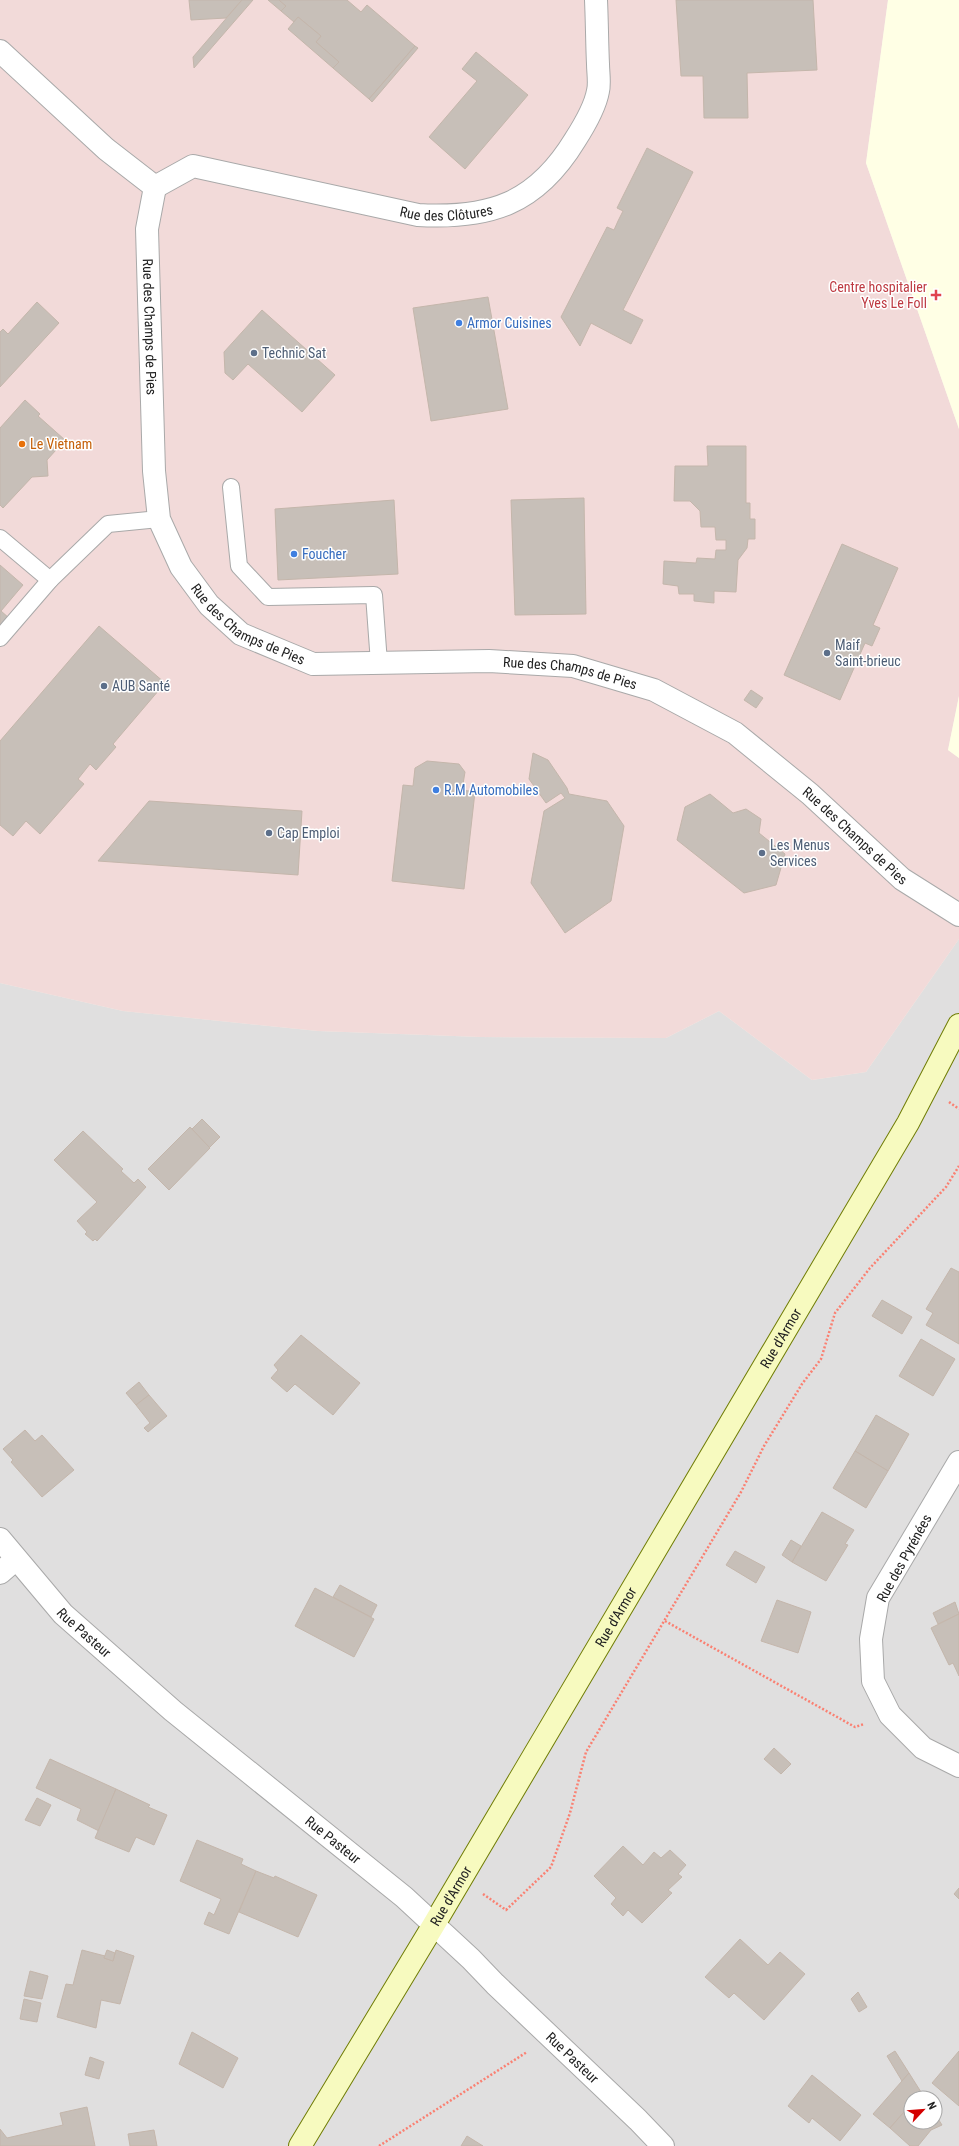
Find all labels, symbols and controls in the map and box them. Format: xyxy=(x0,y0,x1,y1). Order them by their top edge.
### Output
street label: Rue des Clôtures xyxy=(398,201,494,224)
street label: Rue des Champs de Pies xyxy=(140,258,160,395)
place label: Centre hospitalier Yves Le Foll xyxy=(829,279,927,311)
marker: Centre hospitalier Yves Le Foll xyxy=(930,289,942,301)
place label: Armor Cuisines xyxy=(467,315,552,331)
marker: Armor Cuisines xyxy=(454,318,464,328)
place label: Technic Sat xyxy=(262,345,326,361)
marker: Technic Sat xyxy=(249,348,259,358)
place label: Le Vietnam xyxy=(30,436,92,452)
marker: Le Vietnam xyxy=(17,439,27,449)
place label: Foucher xyxy=(302,546,346,562)
marker: Foucher xyxy=(289,549,299,559)
street label: Rue des Champs de Pies xyxy=(188,580,307,668)
place label: Maif Saint-brieuc xyxy=(835,637,901,669)
marker: Maif Saint-brieuc xyxy=(822,648,832,658)
street label: Rue des Champs de Pies xyxy=(503,654,639,693)
place label: AUB Santé xyxy=(112,678,171,694)
marker: AUB Santé xyxy=(99,681,109,691)
place label: R.M Automobiles xyxy=(444,782,539,798)
street label: Rue des Champs de Pies xyxy=(800,783,910,888)
marker: R.M Automobiles xyxy=(431,785,441,795)
place label: Cap Emploi xyxy=(277,825,340,841)
marker: Cap Emploi xyxy=(264,828,274,838)
place label: Les Menus Services xyxy=(770,837,830,869)
marker: Les Menus Services xyxy=(757,848,767,858)
street label: Rue d'Armor xyxy=(757,1305,805,1371)
street label: Rue des Pyrénées xyxy=(873,1511,935,1605)
street label: Rue d'Armor xyxy=(592,1584,640,1650)
street label: Rue Pasteur xyxy=(54,1605,114,1661)
street label: Rue Pasteur xyxy=(302,1813,364,1867)
street label: Rue d'Armor xyxy=(427,1863,475,1929)
street label: Rue Pasteur xyxy=(543,2029,602,2086)
north arrow xyxy=(903,2090,943,2130)
text: N xyxy=(924,2100,939,2112)

